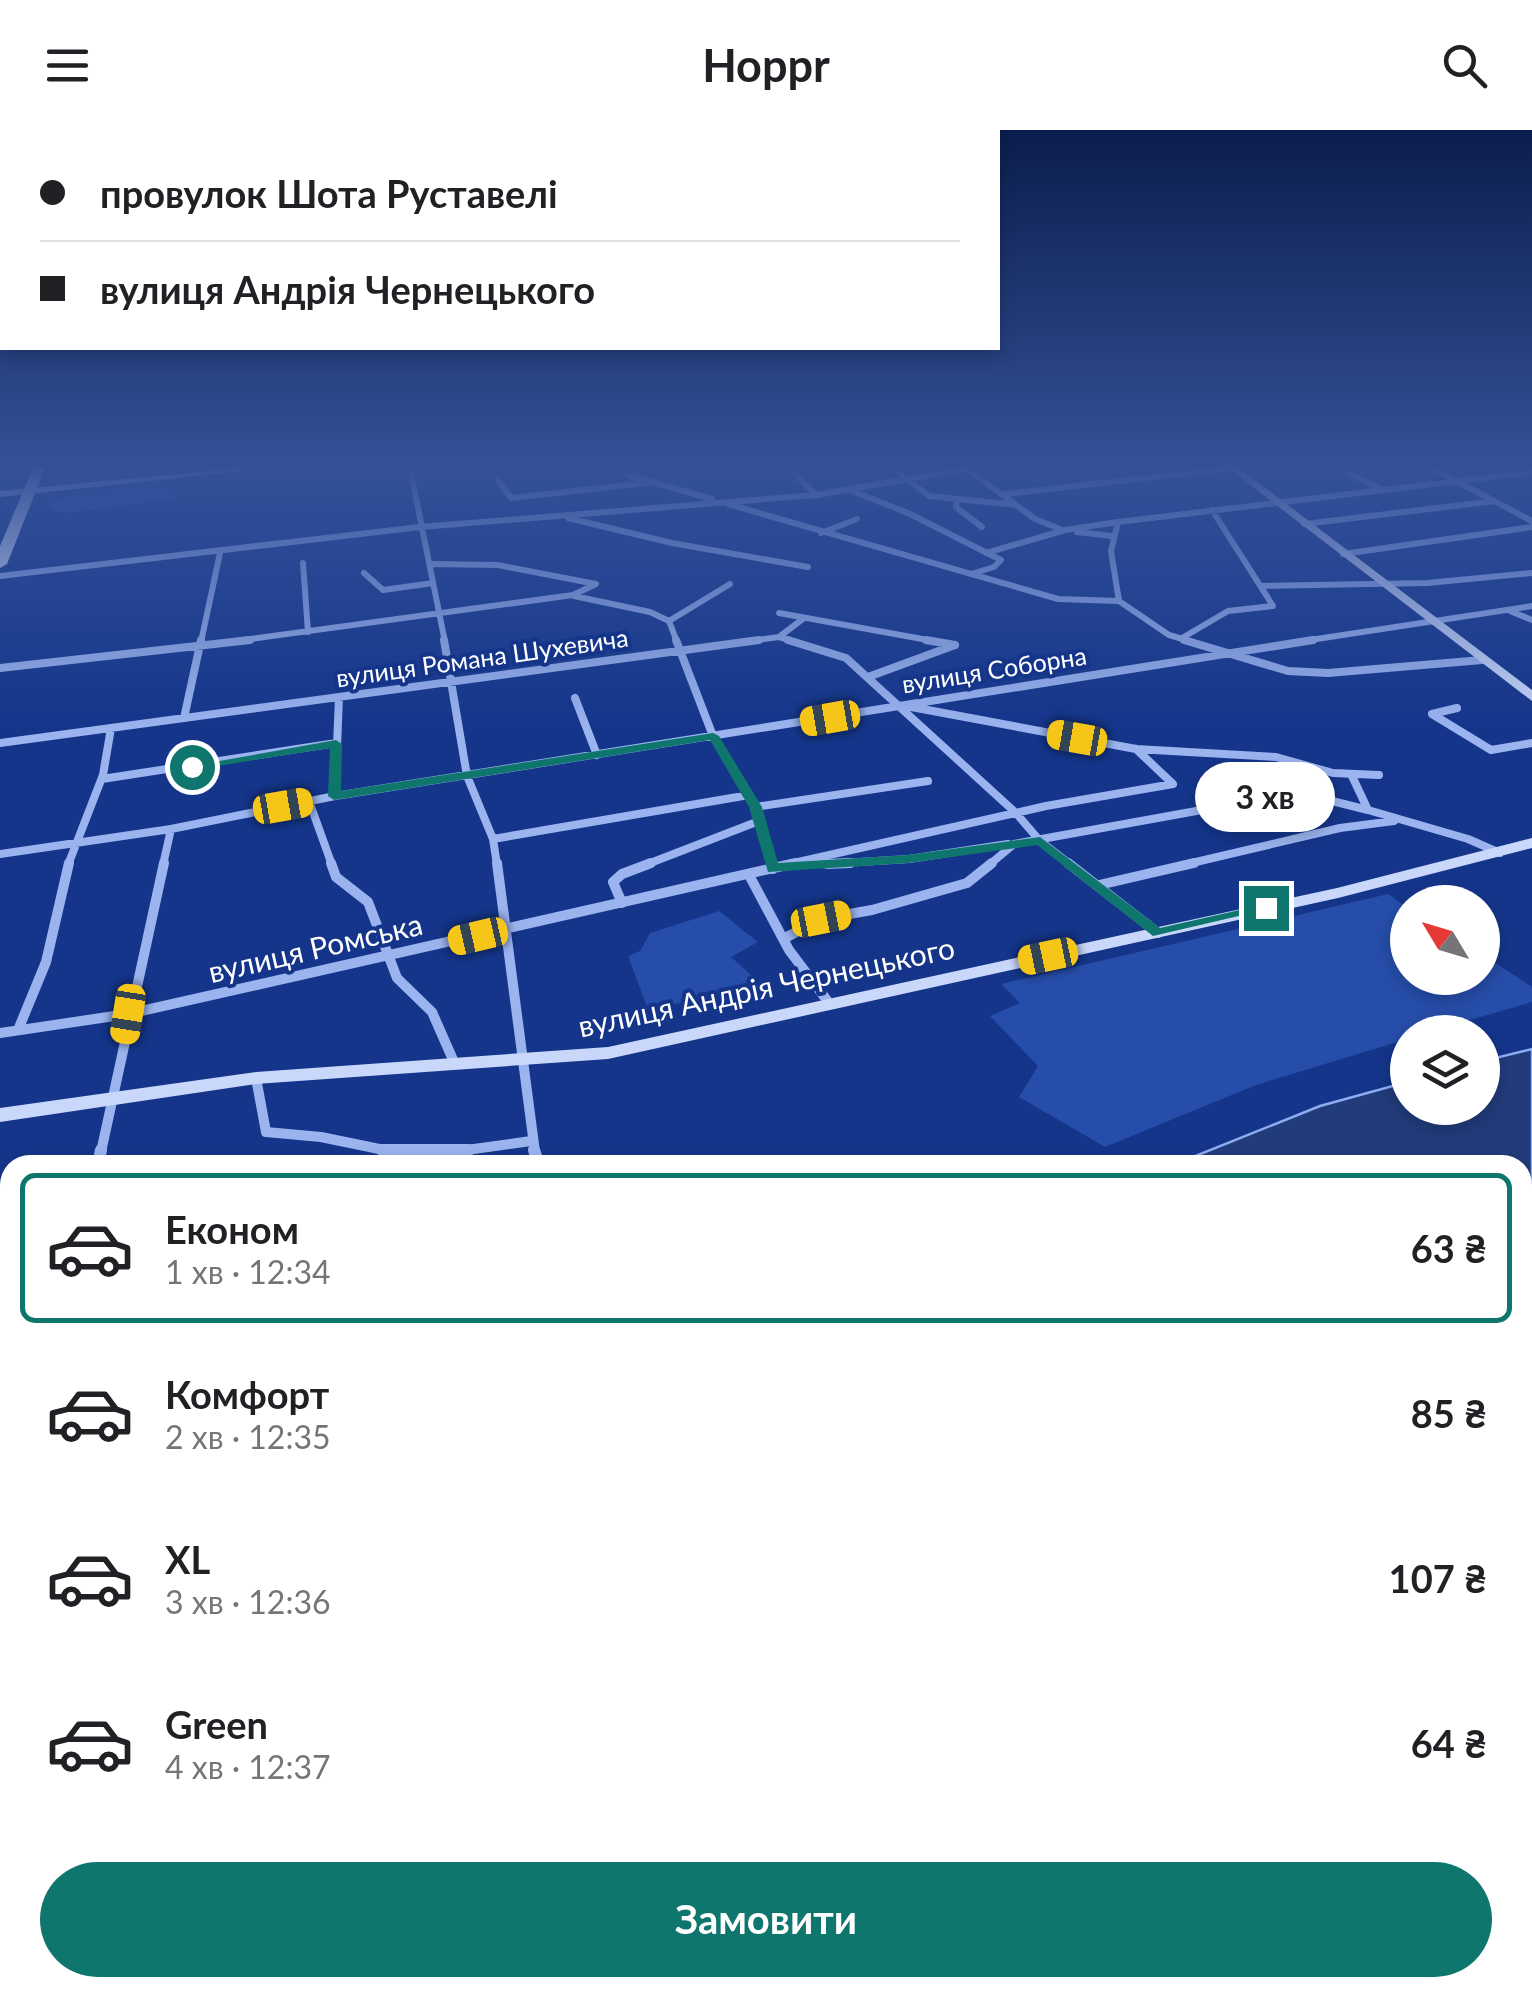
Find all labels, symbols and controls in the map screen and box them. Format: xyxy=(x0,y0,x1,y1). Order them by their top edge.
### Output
icon: menu xyxy=(40,38,95,93)
text: Hoppr xyxy=(702,38,830,92)
icon: search xyxy=(1437,38,1492,93)
text: провулок Шота Руставелі xyxy=(100,170,558,216)
text: вулиця Андрія Чернецького xyxy=(100,266,595,312)
street label: вулиця Романа Шухевича xyxy=(334,622,630,692)
street label: вулиця Соборна xyxy=(900,640,1088,698)
car xyxy=(798,698,862,738)
car xyxy=(1045,718,1109,758)
route start xyxy=(170,745,215,790)
callout: 3 хв xyxy=(1196,763,1336,833)
text: 3 хв xyxy=(1235,777,1295,816)
car xyxy=(251,786,315,826)
north arrow xyxy=(1390,885,1500,995)
map controls xyxy=(1390,885,1500,1125)
route end xyxy=(1244,886,1289,931)
car xyxy=(789,899,853,939)
street label: вулиця Ромська xyxy=(204,905,426,989)
car xyxy=(445,915,511,957)
street label: вулиця Андрія Чернецького xyxy=(574,928,958,1044)
car xyxy=(1016,935,1080,977)
car xyxy=(108,982,148,1046)
button: layers xyxy=(1390,1015,1500,1125)
icon: car xyxy=(45,1203,135,1293)
text: Економ xyxy=(165,1206,299,1252)
text: 63 ₴ xyxy=(1411,1225,1487,1271)
text: 1 хв · 12:34 xyxy=(165,1252,331,1291)
icon: car xyxy=(45,1368,135,1458)
text: Комфорт xyxy=(165,1371,329,1417)
text: 85 ₴ xyxy=(1411,1390,1487,1436)
text: 2 хв · 12:35 xyxy=(165,1417,331,1456)
icon: car xyxy=(45,1533,135,1623)
text: XL xyxy=(165,1536,210,1582)
text: 107 ₴ xyxy=(1389,1555,1487,1601)
text: 3 хв · 12:36 xyxy=(165,1582,331,1621)
icon: car xyxy=(45,1698,135,1788)
text: Green xyxy=(165,1701,268,1747)
text: 64 ₴ xyxy=(1411,1720,1487,1766)
text: 4 хв · 12:37 xyxy=(165,1747,331,1786)
button: Замовити xyxy=(40,1862,1492,1977)

